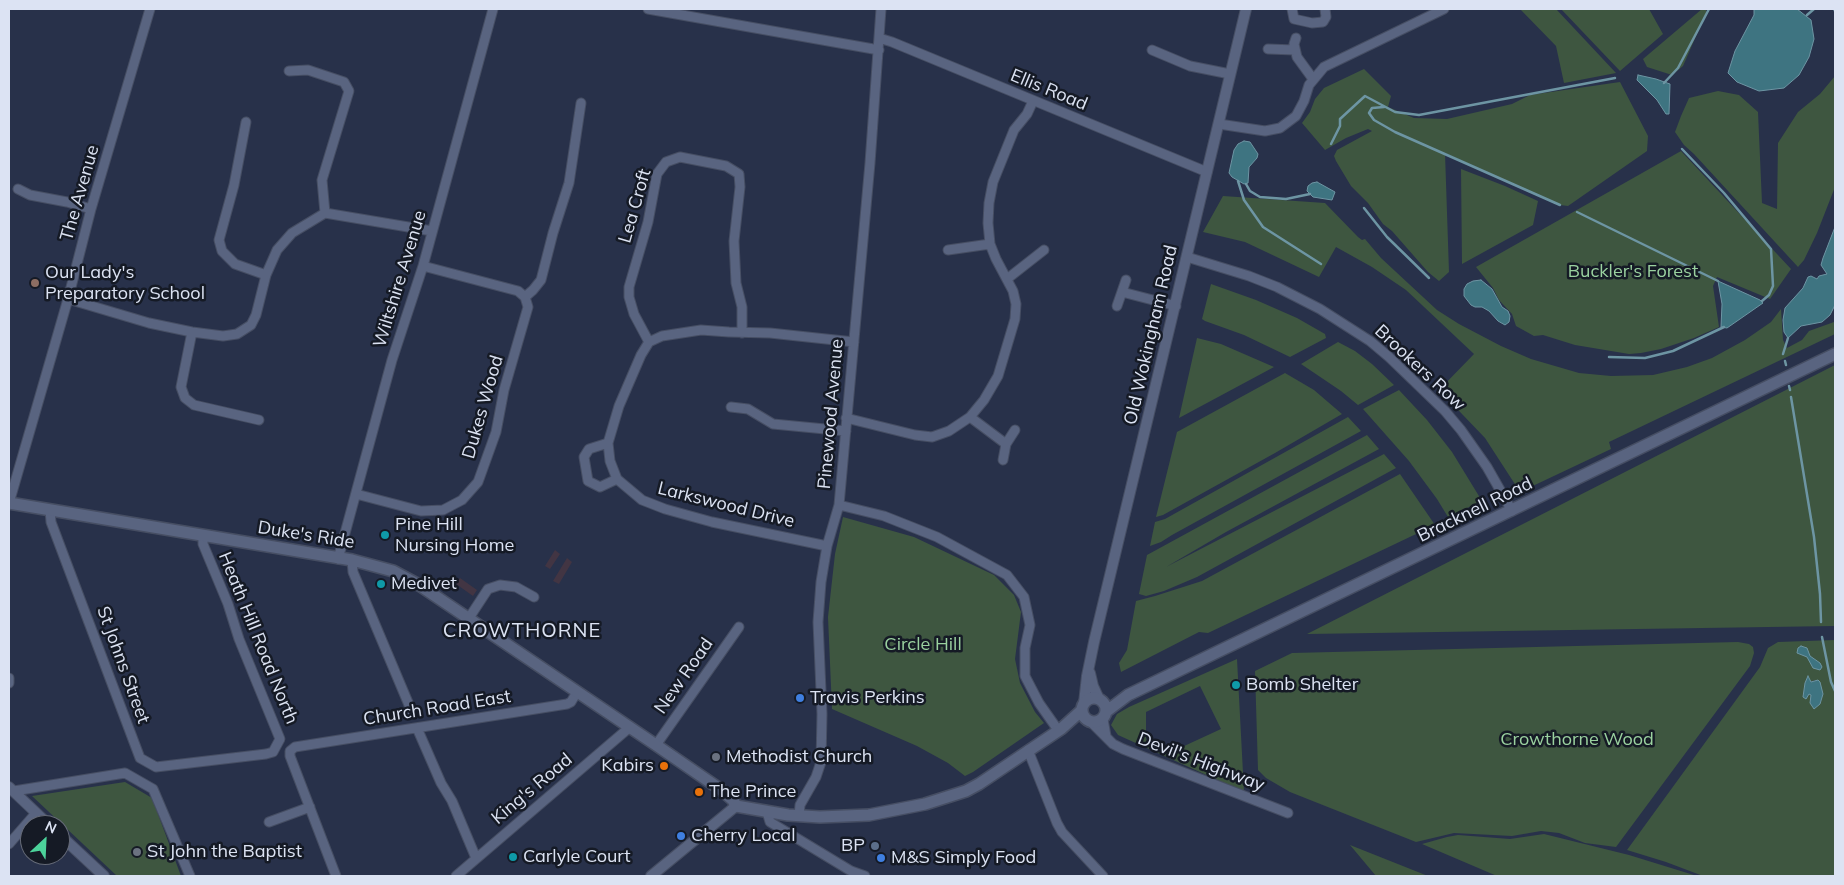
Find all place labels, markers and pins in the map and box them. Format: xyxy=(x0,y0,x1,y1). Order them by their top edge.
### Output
place label: Our Lady's Preparatory School xyxy=(45,262,205,304)
marker: Our Lady's Preparatory School xyxy=(29,277,41,289)
place label: Pine Hill Nursing Home xyxy=(395,514,514,556)
marker: Pine Hill Nursing Home xyxy=(379,529,391,541)
place label: Medivet xyxy=(391,573,457,595)
marker: Medivet xyxy=(375,578,387,590)
place label: Bomb Shelter xyxy=(1246,674,1358,696)
marker: Bomb Shelter xyxy=(1230,679,1242,691)
place label: Travis Perkins xyxy=(810,687,925,709)
marker: Travis Perkins xyxy=(794,692,806,704)
place label: Methodist Church xyxy=(726,746,872,768)
marker: Methodist Church xyxy=(710,751,722,763)
place label: Kabirs xyxy=(601,755,654,777)
marker: Kabirs xyxy=(658,760,670,772)
place label: The Prince xyxy=(709,781,796,803)
marker: The Prince xyxy=(693,786,705,798)
place label: Cherry Local xyxy=(691,825,795,847)
marker: Cherry Local xyxy=(675,830,687,842)
place label: BP xyxy=(841,835,865,857)
marker: BP xyxy=(869,840,881,852)
place label: St John the Baptist xyxy=(147,841,302,863)
marker: St John the Baptist xyxy=(131,846,143,858)
place label: Carlyle Court xyxy=(523,846,631,868)
place label: M&S Simply Food xyxy=(891,847,1036,869)
marker: Carlyle Court xyxy=(507,851,519,863)
marker: M&S Simply Food xyxy=(875,852,887,864)

